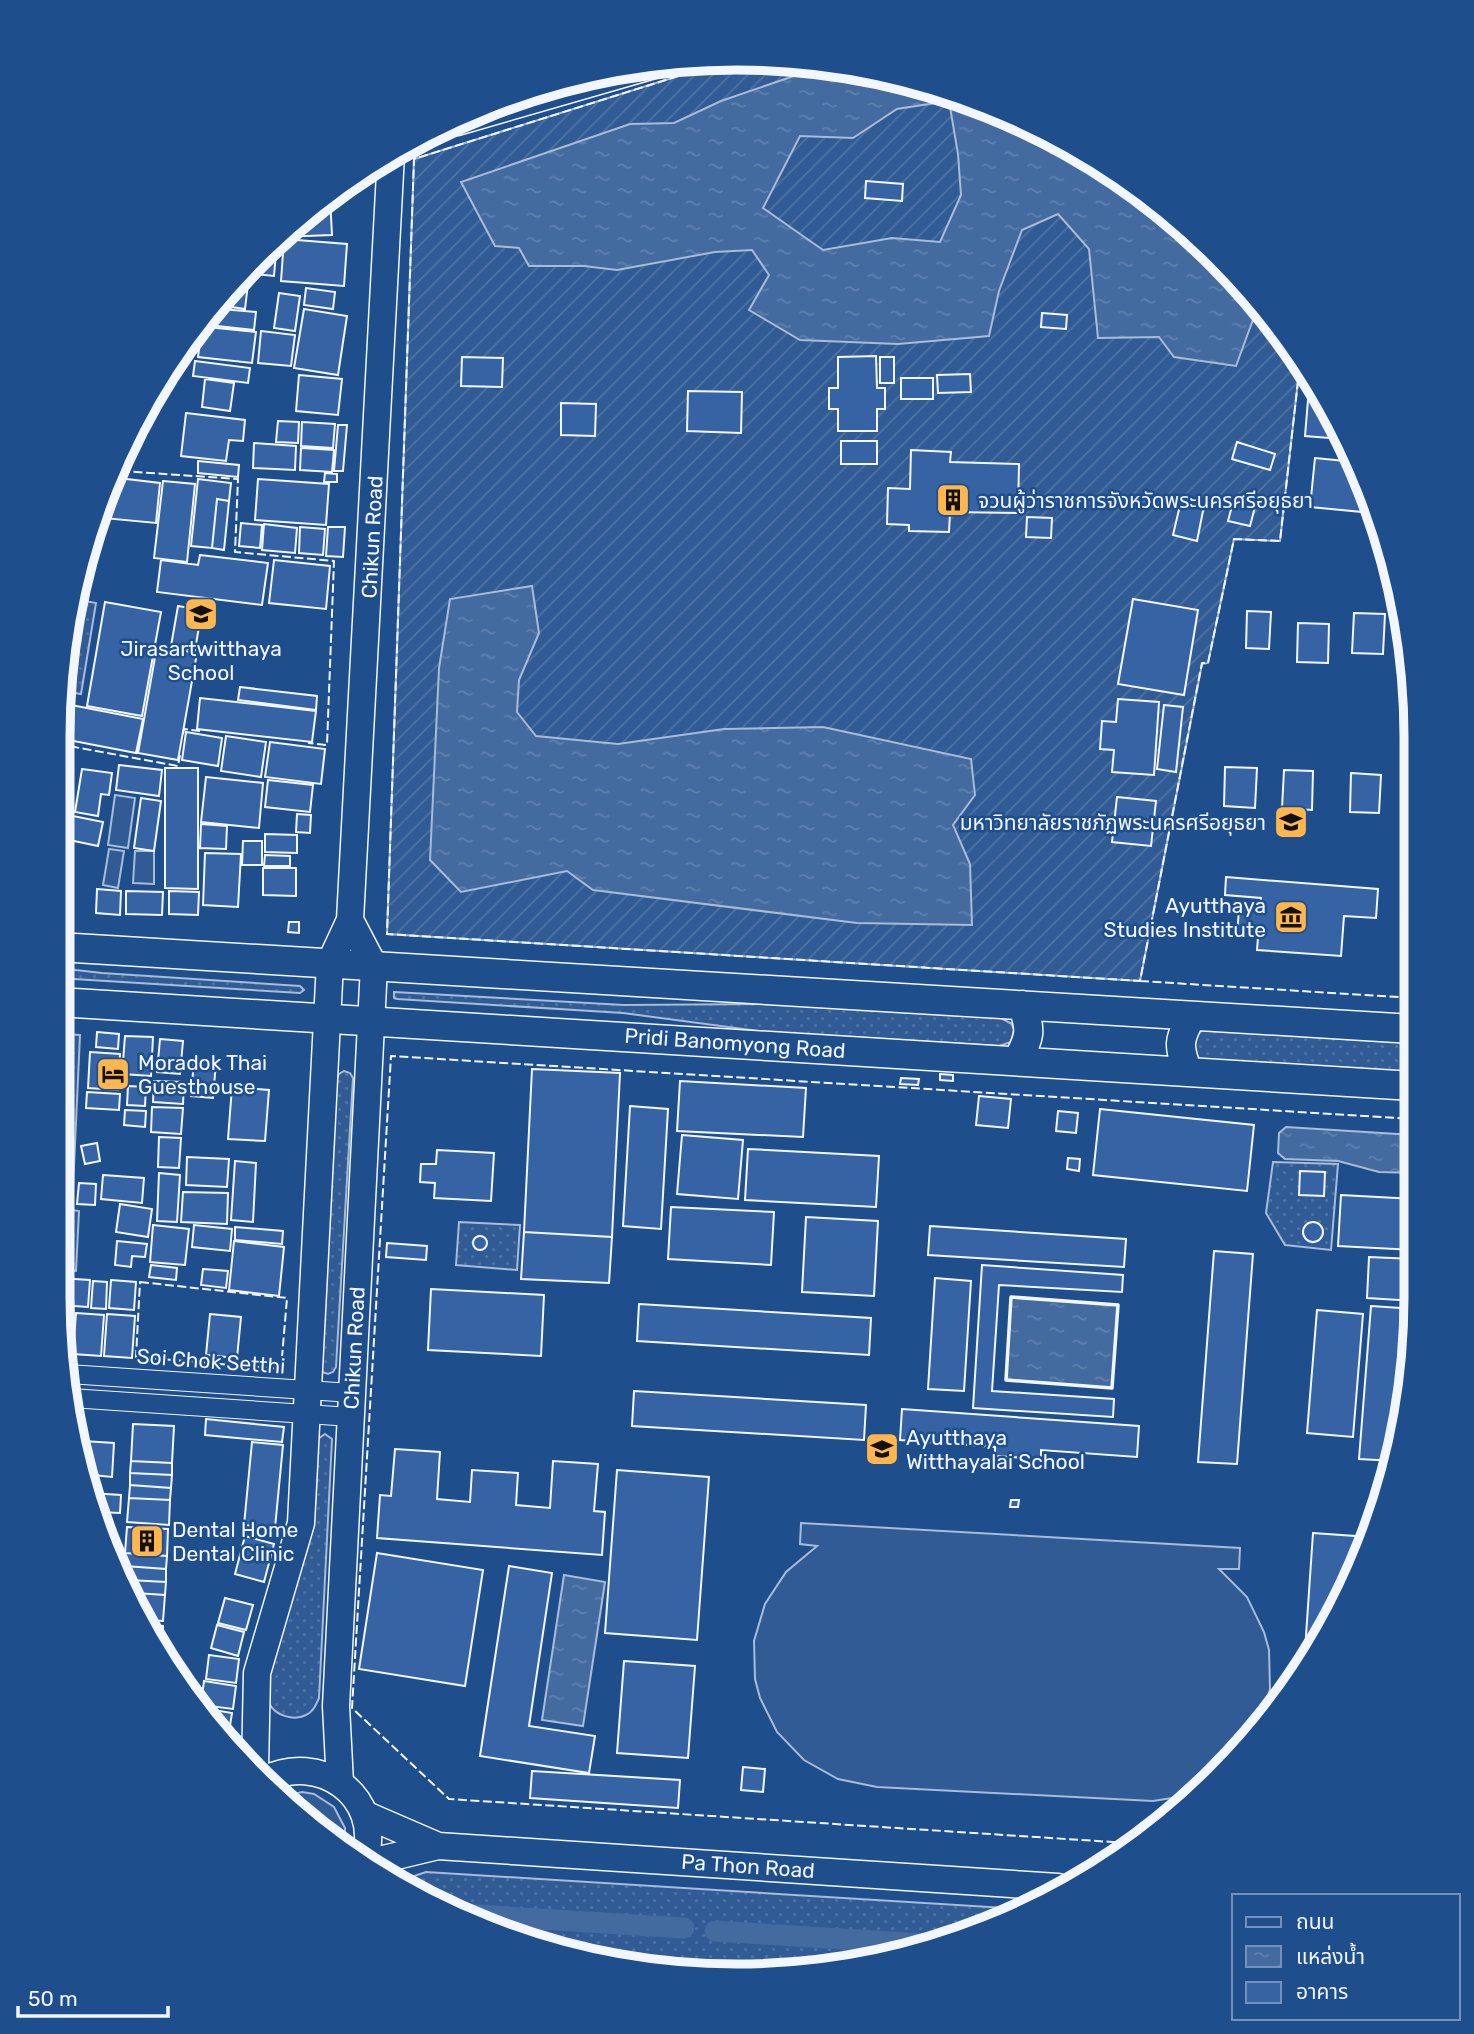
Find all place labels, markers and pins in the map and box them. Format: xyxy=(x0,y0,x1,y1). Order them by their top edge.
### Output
building icon: จวนผู้ว่าราชการจังหวัดพระนครศรีอยุธยา xyxy=(934,481,972,519)
place label: จวนผู้ว่าราชการจังหวัดพระนครศรีอยุธยา xyxy=(978,488,1313,514)
school or university icon: Jirasartwitthaya School xyxy=(182,595,220,633)
place label: Jirasartwitthaya School xyxy=(120,636,282,685)
school or university icon: มหาวิทยาลัยราชภัฏพระนครศรีอยุธยา xyxy=(1272,803,1310,841)
place label: มหาวิทยาลัยราชภัฏพระนครศรีอยุธยา xyxy=(960,810,1266,836)
place label: Ayutthaya Studies Institute xyxy=(1104,893,1266,942)
museum icon: Ayutthaya Studies Institute xyxy=(1272,898,1310,936)
place label: Moradok Thai Guesthouse xyxy=(138,1050,267,1099)
hotel icon: Moradok Thai Guesthouse xyxy=(94,1055,132,1093)
place label: Ayutthaya Witthayalai School xyxy=(906,1425,1085,1474)
school or university icon: Ayutthaya Witthayalai School xyxy=(863,1430,901,1468)
place label: Dental Home Dental Clinic xyxy=(172,1517,298,1566)
building icon: Dental Home Dental Clinic xyxy=(128,1522,166,1560)

